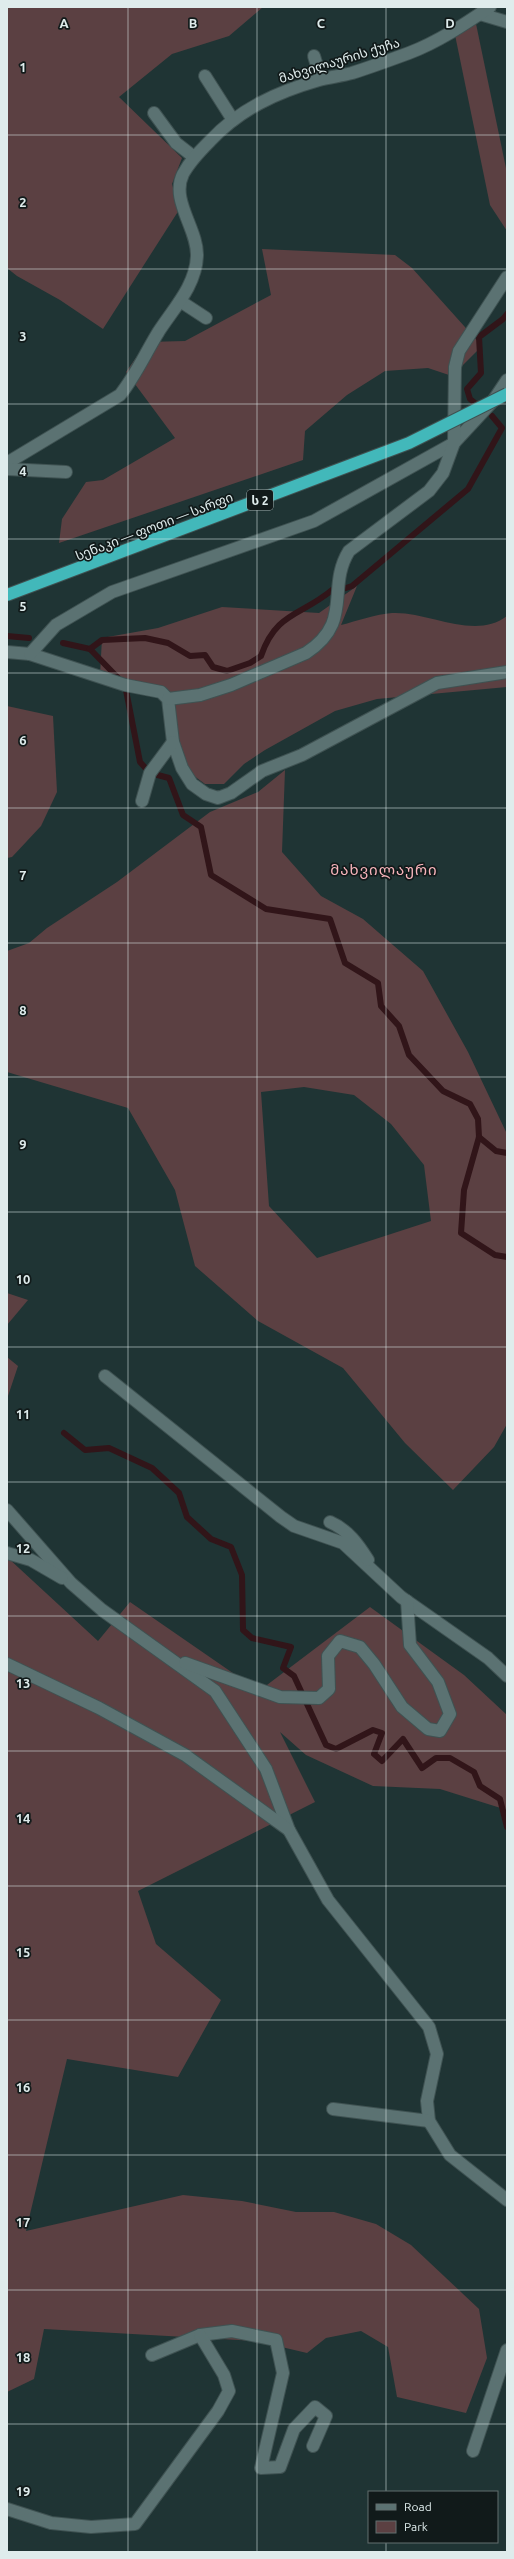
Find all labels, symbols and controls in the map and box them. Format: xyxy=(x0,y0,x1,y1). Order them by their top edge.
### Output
text: A xyxy=(59,16,69,30)
text: B xyxy=(189,16,198,30)
text: C xyxy=(317,16,326,30)
text: D xyxy=(445,16,455,30)
street label: მახვილაურის ქუჩა xyxy=(277,35,402,87)
text: 1 xyxy=(19,60,27,74)
text: 2 xyxy=(19,195,27,209)
text: 3 xyxy=(19,329,27,343)
text: 4 xyxy=(19,464,27,478)
street label: სენაკი — ფოთი — სარფი xyxy=(73,489,235,563)
road number: ს 2 xyxy=(247,490,273,510)
text: 5 xyxy=(19,599,27,613)
text: 6 xyxy=(19,733,27,747)
district label: მახვილაური xyxy=(330,861,438,879)
text: 7 xyxy=(19,868,27,882)
text: 8 xyxy=(19,1003,27,1017)
text: 9 xyxy=(19,1137,27,1151)
text: 10 xyxy=(16,1272,30,1286)
text: 11 xyxy=(16,1407,30,1421)
text: 12 xyxy=(16,1541,30,1555)
text: 13 xyxy=(16,1676,30,1690)
text: 14 xyxy=(16,1811,30,1825)
text: 15 xyxy=(16,1945,30,1959)
text: 16 xyxy=(16,2080,30,2094)
text: 17 xyxy=(16,2215,30,2229)
text: 18 xyxy=(16,2350,30,2364)
text: 19 xyxy=(16,2484,30,2498)
legend xyxy=(368,2491,498,2543)
text: Road xyxy=(404,2500,432,2513)
text: Park xyxy=(404,2520,428,2533)

